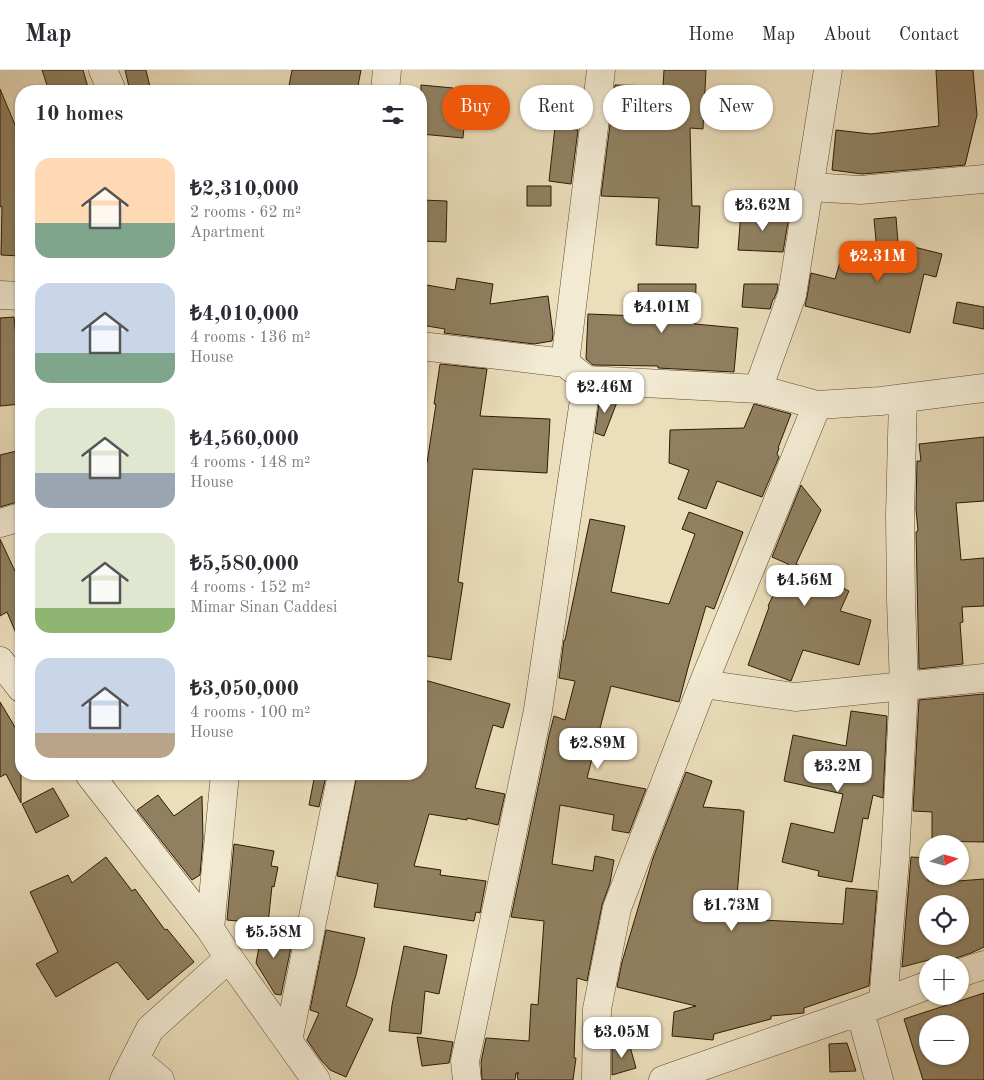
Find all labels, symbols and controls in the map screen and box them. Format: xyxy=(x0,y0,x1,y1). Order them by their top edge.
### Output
text: Map xyxy=(25,23,72,47)
text: Home xyxy=(688,26,734,44)
text: Map xyxy=(762,26,795,44)
text: About xyxy=(823,26,871,44)
text: Contact xyxy=(899,26,959,44)
chip: Buy xyxy=(442,85,510,130)
chip: Rent xyxy=(520,85,593,130)
chip: Filters xyxy=(603,85,690,130)
chip: New xyxy=(700,85,773,130)
icon: filters xyxy=(379,101,407,129)
text: 10 homes xyxy=(35,104,123,125)
icon: home xyxy=(75,178,135,238)
text: ₺2,310,000 xyxy=(190,179,299,200)
pin: ₺3.62M xyxy=(722,190,804,232)
text: ₺3.62M xyxy=(735,198,791,214)
text: 2 rooms · 62 m² xyxy=(190,205,301,221)
text: Apartment xyxy=(190,225,265,241)
pin: ₺2.31M xyxy=(837,240,919,283)
text: ₺2.31M xyxy=(850,249,906,265)
pin: ₺4.01M xyxy=(621,292,703,334)
text: ₺4.01M xyxy=(634,300,690,316)
icon: home xyxy=(75,303,135,363)
text: ₺4,010,000 xyxy=(190,304,299,325)
text: 4 rooms · 136 m² xyxy=(190,330,310,346)
text: House xyxy=(190,350,233,366)
pin: ₺2.46M xyxy=(564,372,646,414)
text: ₺2.46M xyxy=(577,380,633,396)
icon: home xyxy=(75,428,135,488)
text: ₺4,560,000 xyxy=(190,429,299,450)
text: 4 rooms · 148 m² xyxy=(190,455,310,471)
text: House xyxy=(190,475,233,491)
icon: home xyxy=(75,553,135,613)
text: ₺5,580,000 xyxy=(190,554,299,575)
pin: ₺4.56M xyxy=(764,564,846,607)
text: ₺4.56M xyxy=(777,573,833,589)
text: 4 rooms · 152 m² xyxy=(190,580,310,596)
text: Mimar Sinan Caddesi xyxy=(190,600,337,616)
icon: home xyxy=(75,678,135,738)
text: ₺3,050,000 xyxy=(190,679,299,700)
text: 4 rooms · 100 m² xyxy=(190,705,310,721)
text: House xyxy=(190,725,233,741)
pin: ₺2.89M xyxy=(557,728,639,770)
text: ₺2.89M xyxy=(570,736,626,752)
pin: ₺3.2M xyxy=(803,750,873,793)
text: ₺3.2M xyxy=(815,759,861,775)
north arrow xyxy=(919,835,969,885)
map controls xyxy=(919,835,969,1065)
pin: ₺1.73M xyxy=(691,890,773,932)
button: locate xyxy=(919,895,969,945)
text: ₺1.73M xyxy=(704,898,760,914)
pin: ₺5.58M xyxy=(233,916,315,959)
text: ₺5.58M xyxy=(246,925,302,941)
button: + xyxy=(919,955,969,1005)
button: − xyxy=(919,1015,969,1065)
pin: ₺3.05M xyxy=(581,1016,663,1059)
text: ₺3.05M xyxy=(594,1025,650,1041)

